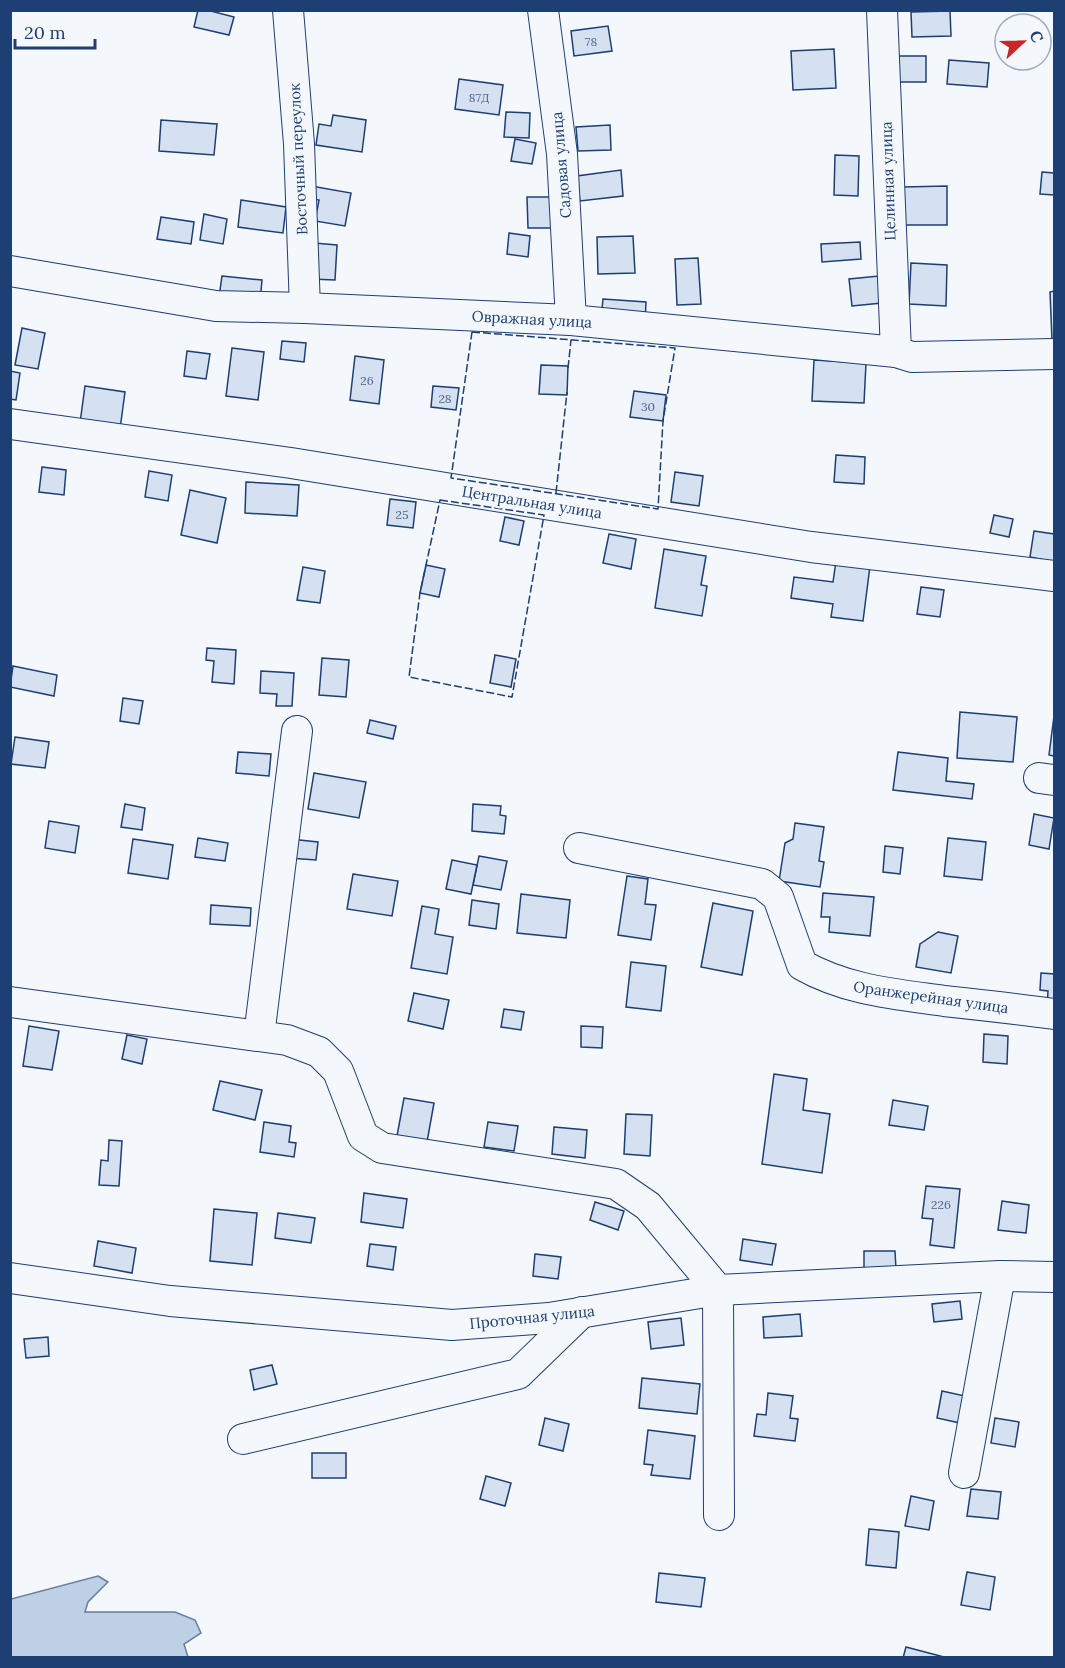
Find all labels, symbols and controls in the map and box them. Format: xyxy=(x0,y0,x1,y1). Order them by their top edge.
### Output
scale bar xyxy=(15,12,94,50)
north arrow xyxy=(993,12,1053,72)
text: 20 m xyxy=(24,21,66,44)
text: С xyxy=(1026,28,1048,45)
house number: 78 xyxy=(585,34,597,49)
street label: Восточный переулок xyxy=(285,82,311,236)
house number: 87Д xyxy=(469,90,489,105)
street label: Садовая улица xyxy=(547,111,575,219)
street label: Целинная улица xyxy=(876,121,900,241)
street label: Овражная улица xyxy=(471,306,593,332)
house number: 26 xyxy=(360,373,374,388)
house number: 28 xyxy=(438,391,452,406)
house number: 30 xyxy=(641,399,655,414)
street label: Центральная улица xyxy=(461,482,604,523)
house number: 25 xyxy=(396,507,408,522)
street label: Оранжерейная улица xyxy=(852,977,1010,1017)
house number: 226 xyxy=(931,1197,951,1212)
street label: Проточная улица xyxy=(468,1301,596,1333)

